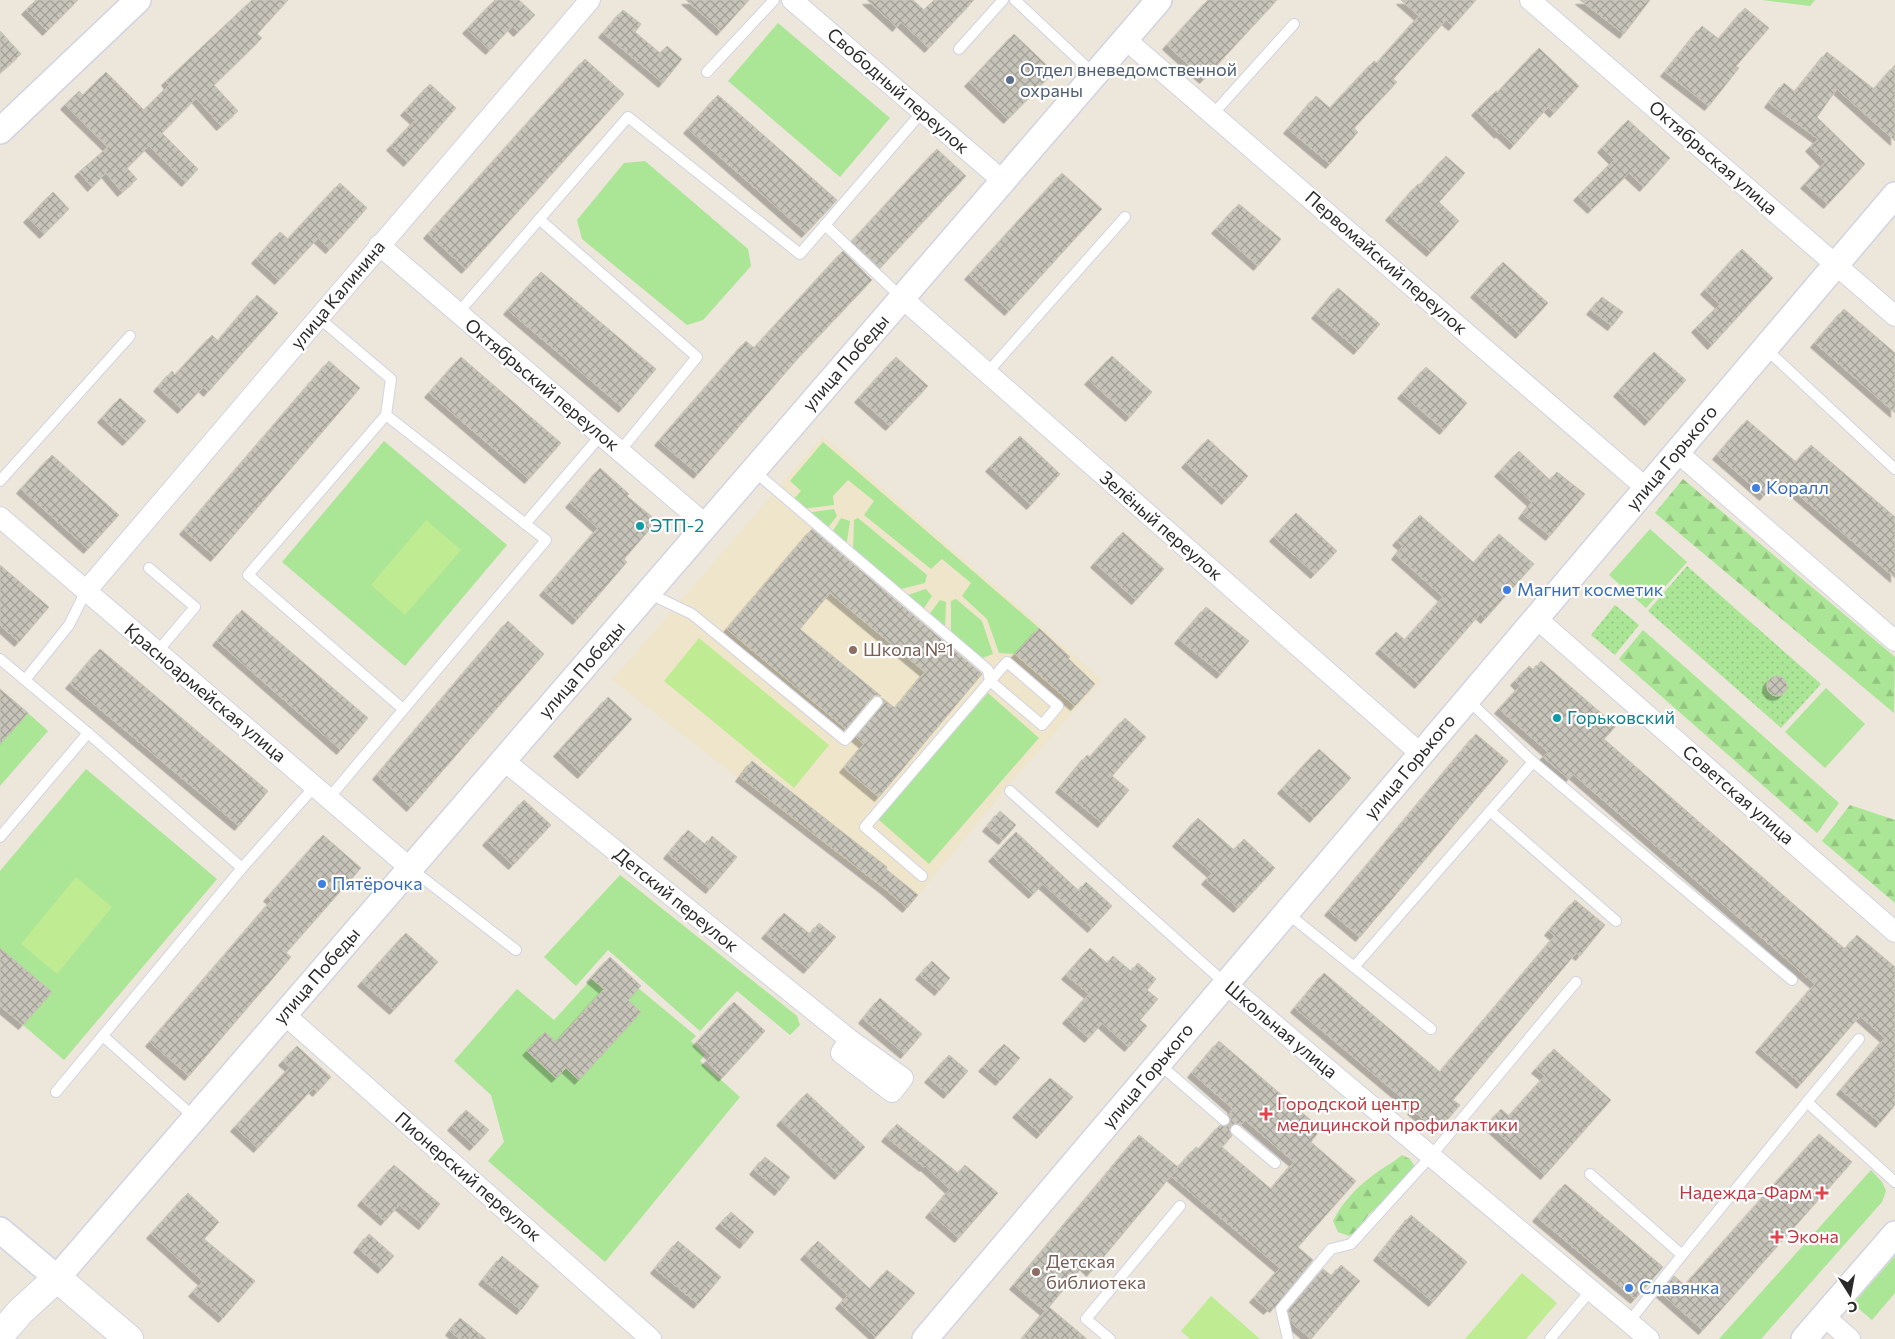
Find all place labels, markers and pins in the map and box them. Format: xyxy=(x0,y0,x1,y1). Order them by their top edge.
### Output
place label: Отдел вневедомственной охраны xyxy=(1020,58,1237,101)
marker: Отдел вневедомственной охраны xyxy=(1004,74,1016,86)
place label: Коралл xyxy=(1766,476,1829,498)
marker: Коралл xyxy=(1750,482,1762,494)
place label: ЭТП-2 xyxy=(650,514,704,536)
marker: ЭТП-2 xyxy=(634,520,646,532)
place label: Магнит косметик xyxy=(1517,578,1664,600)
marker: Магнит косметик xyxy=(1501,584,1513,596)
place label: Школа №1 xyxy=(863,638,954,660)
marker: Школа №1 xyxy=(847,644,859,656)
place label: Горьковский xyxy=(1567,706,1675,728)
marker: Горьковский xyxy=(1551,712,1563,724)
place label: Пятёрочка xyxy=(332,872,423,894)
marker: Пятёрочка xyxy=(316,878,328,890)
place label: Городской центр медицинской профилактики xyxy=(1277,1092,1518,1135)
marker: Городской центр медицинской профилактики xyxy=(1259,1107,1273,1121)
place label: Надежда-Фарм xyxy=(1679,1181,1812,1203)
marker: Надежда-Фарм xyxy=(1816,1187,1828,1199)
place label: Экона xyxy=(1787,1225,1839,1247)
marker: Экона xyxy=(1771,1231,1783,1243)
place label: Детская библиотека xyxy=(1046,1250,1146,1293)
marker: Детская библиотека xyxy=(1030,1266,1042,1278)
place label: Славянка xyxy=(1639,1276,1719,1298)
marker: Славянка xyxy=(1623,1282,1635,1294)

